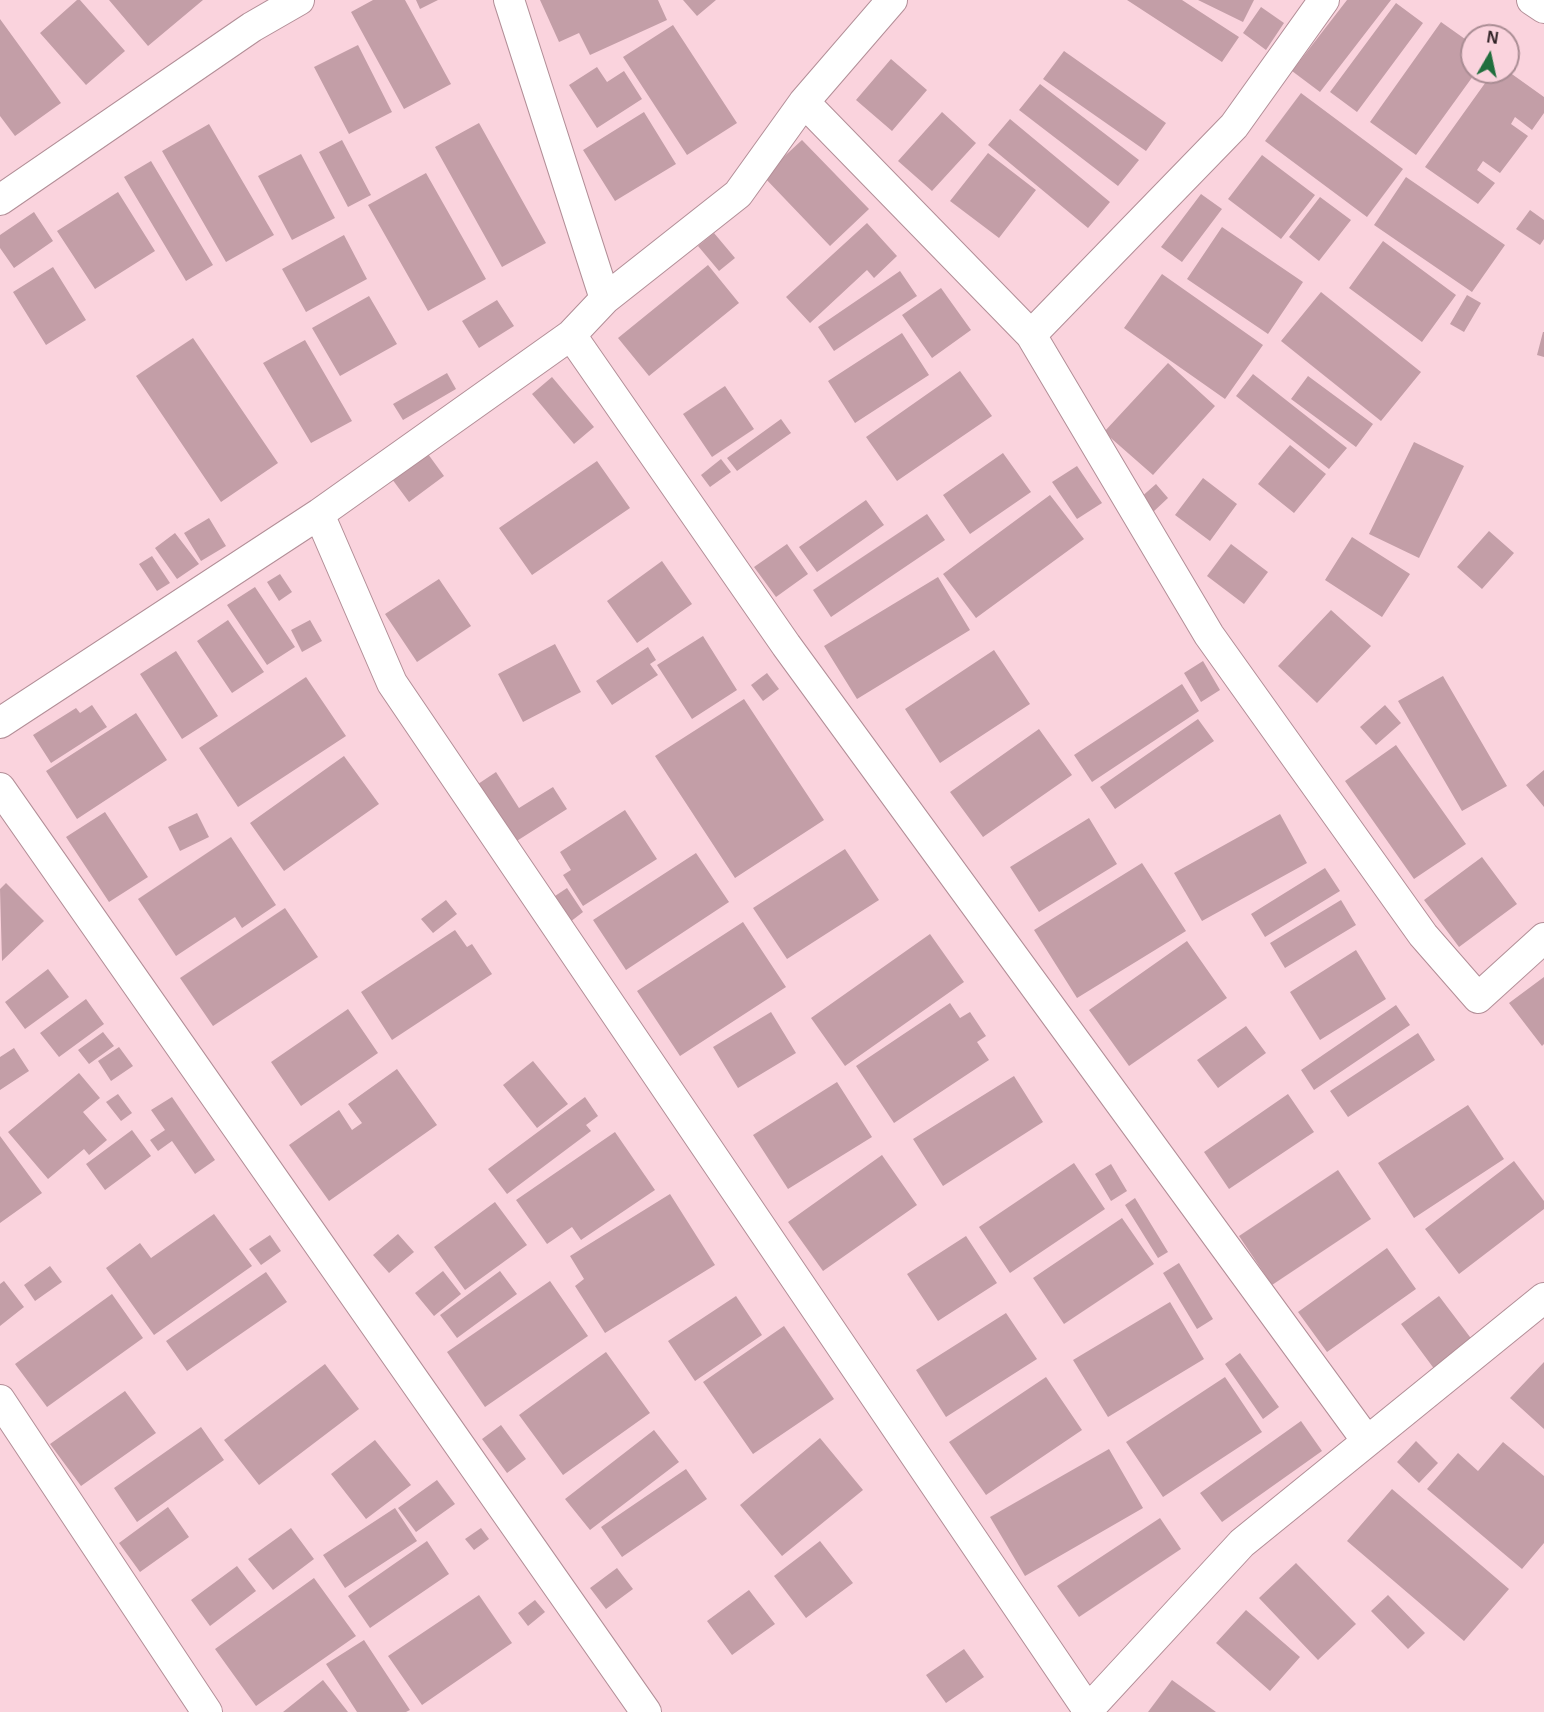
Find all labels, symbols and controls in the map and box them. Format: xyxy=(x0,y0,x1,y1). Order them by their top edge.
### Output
north arrow xyxy=(1460,24,1520,84)
text: N xyxy=(1486,28,1500,47)

